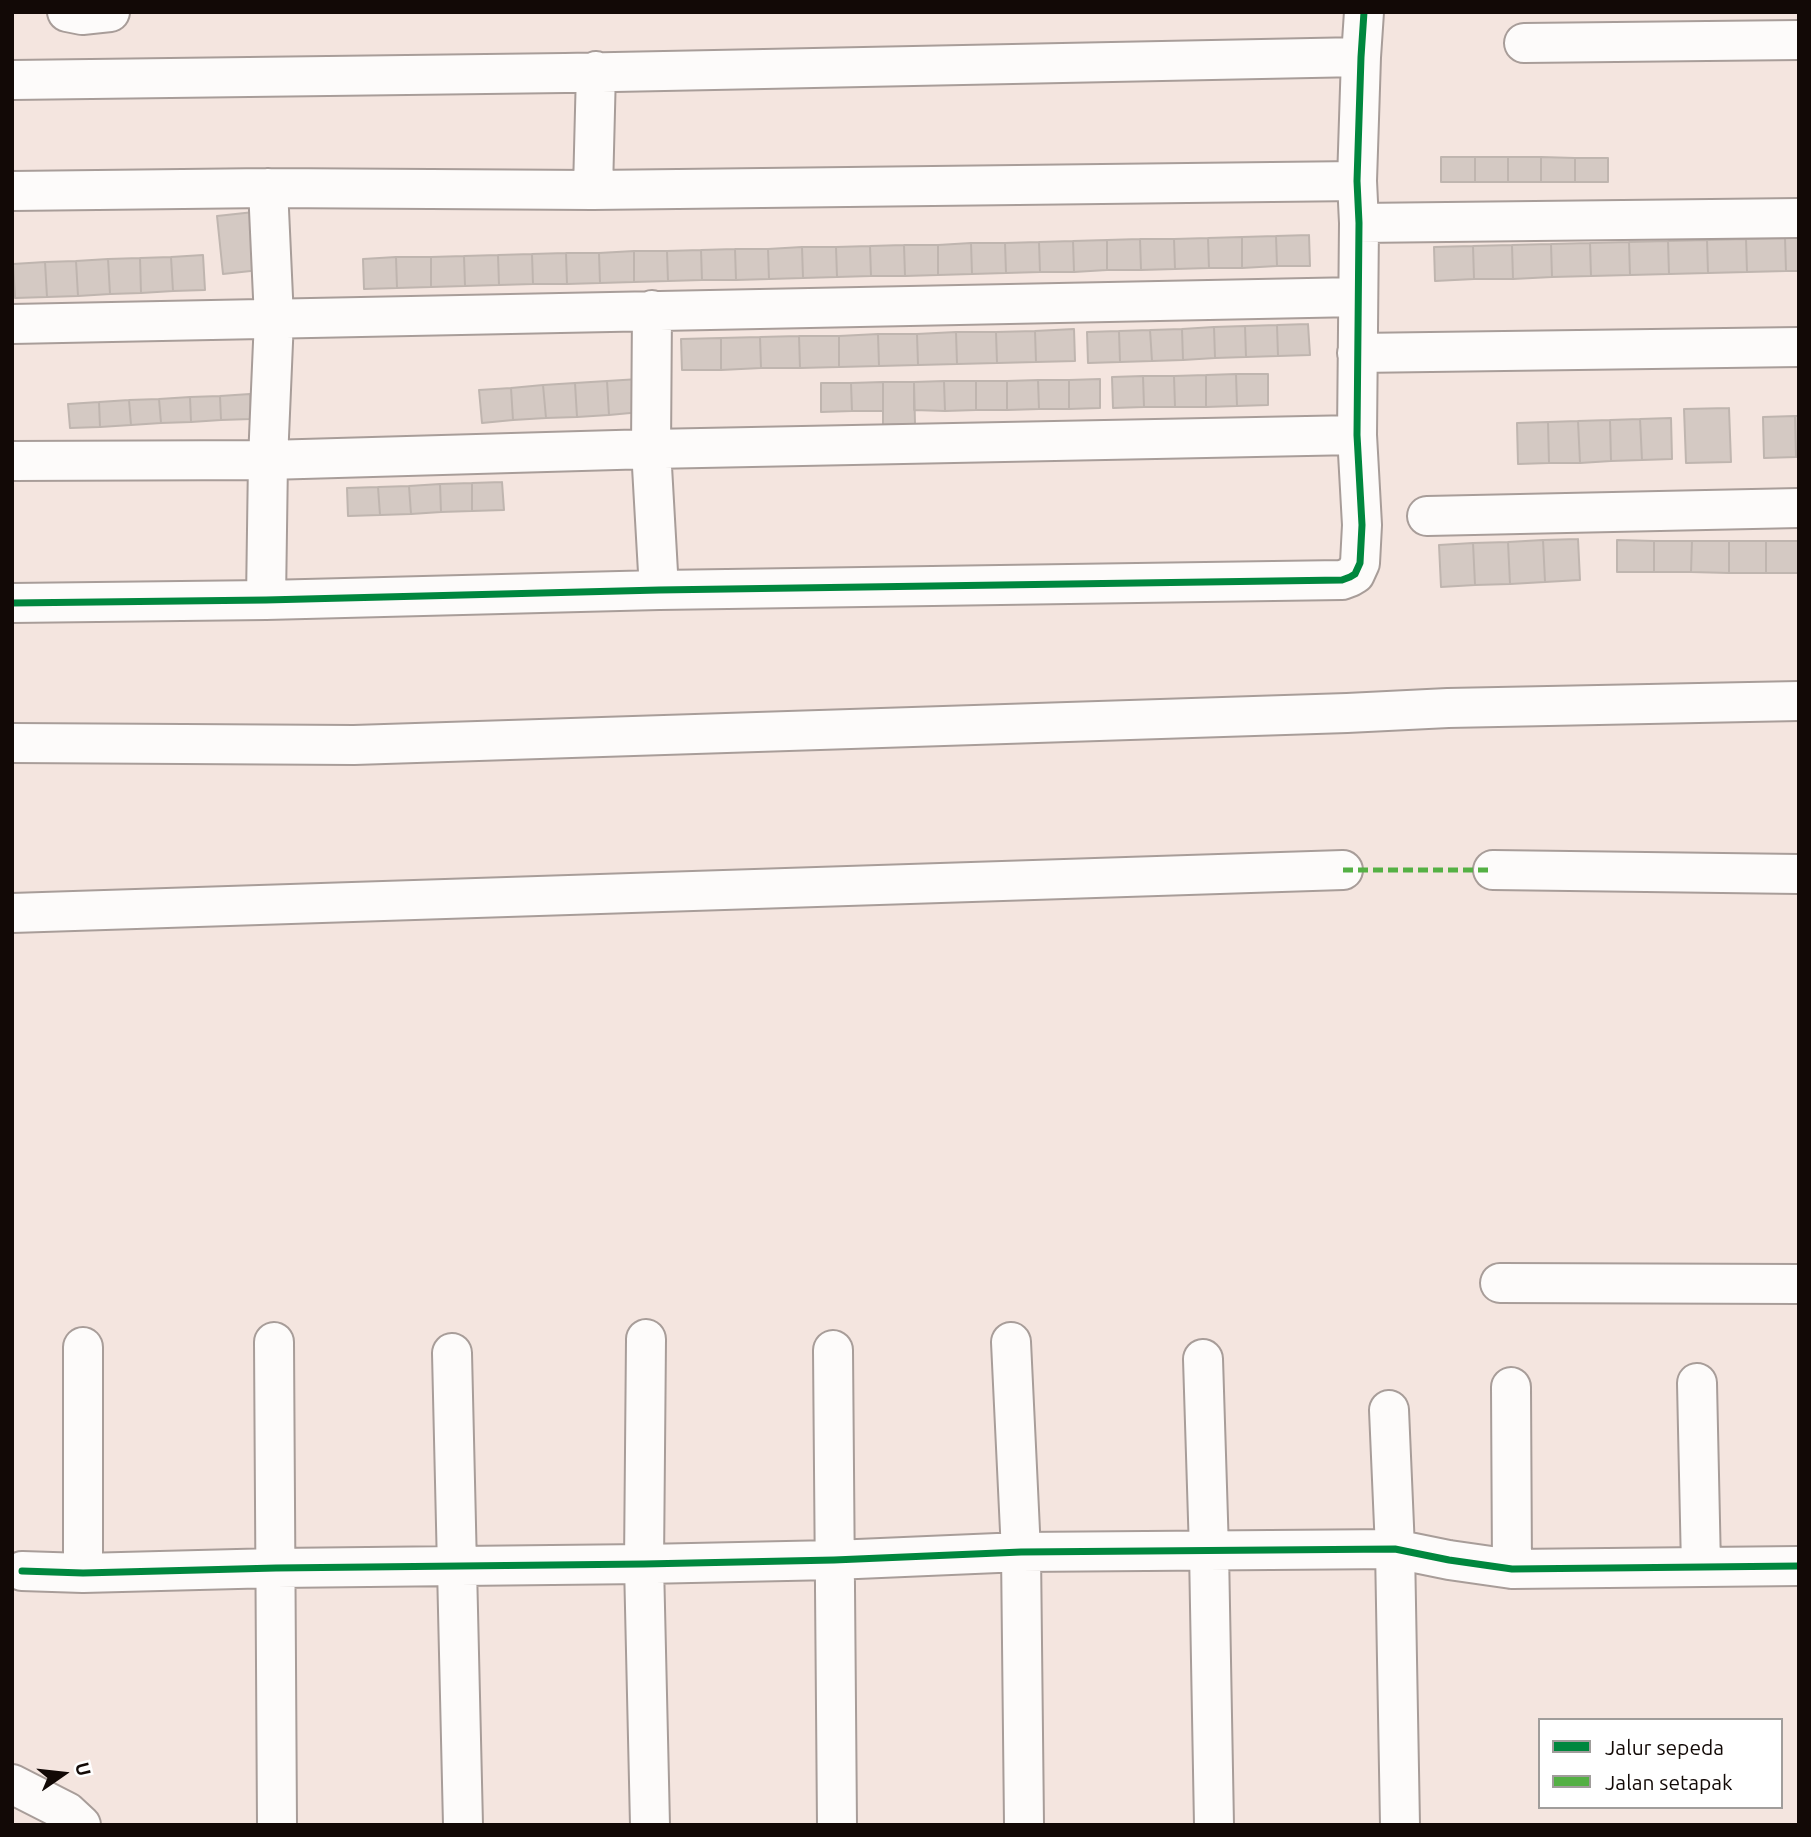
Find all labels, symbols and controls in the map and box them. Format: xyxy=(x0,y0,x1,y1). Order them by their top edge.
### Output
legend xyxy=(1538,1718,1783,1809)
text: Jalur sepeda xyxy=(1605,1735,1724,1759)
north arrow xyxy=(28,1739,98,1809)
text: U xyxy=(71,1760,96,1778)
text: Jalan setapak xyxy=(1605,1770,1733,1794)

